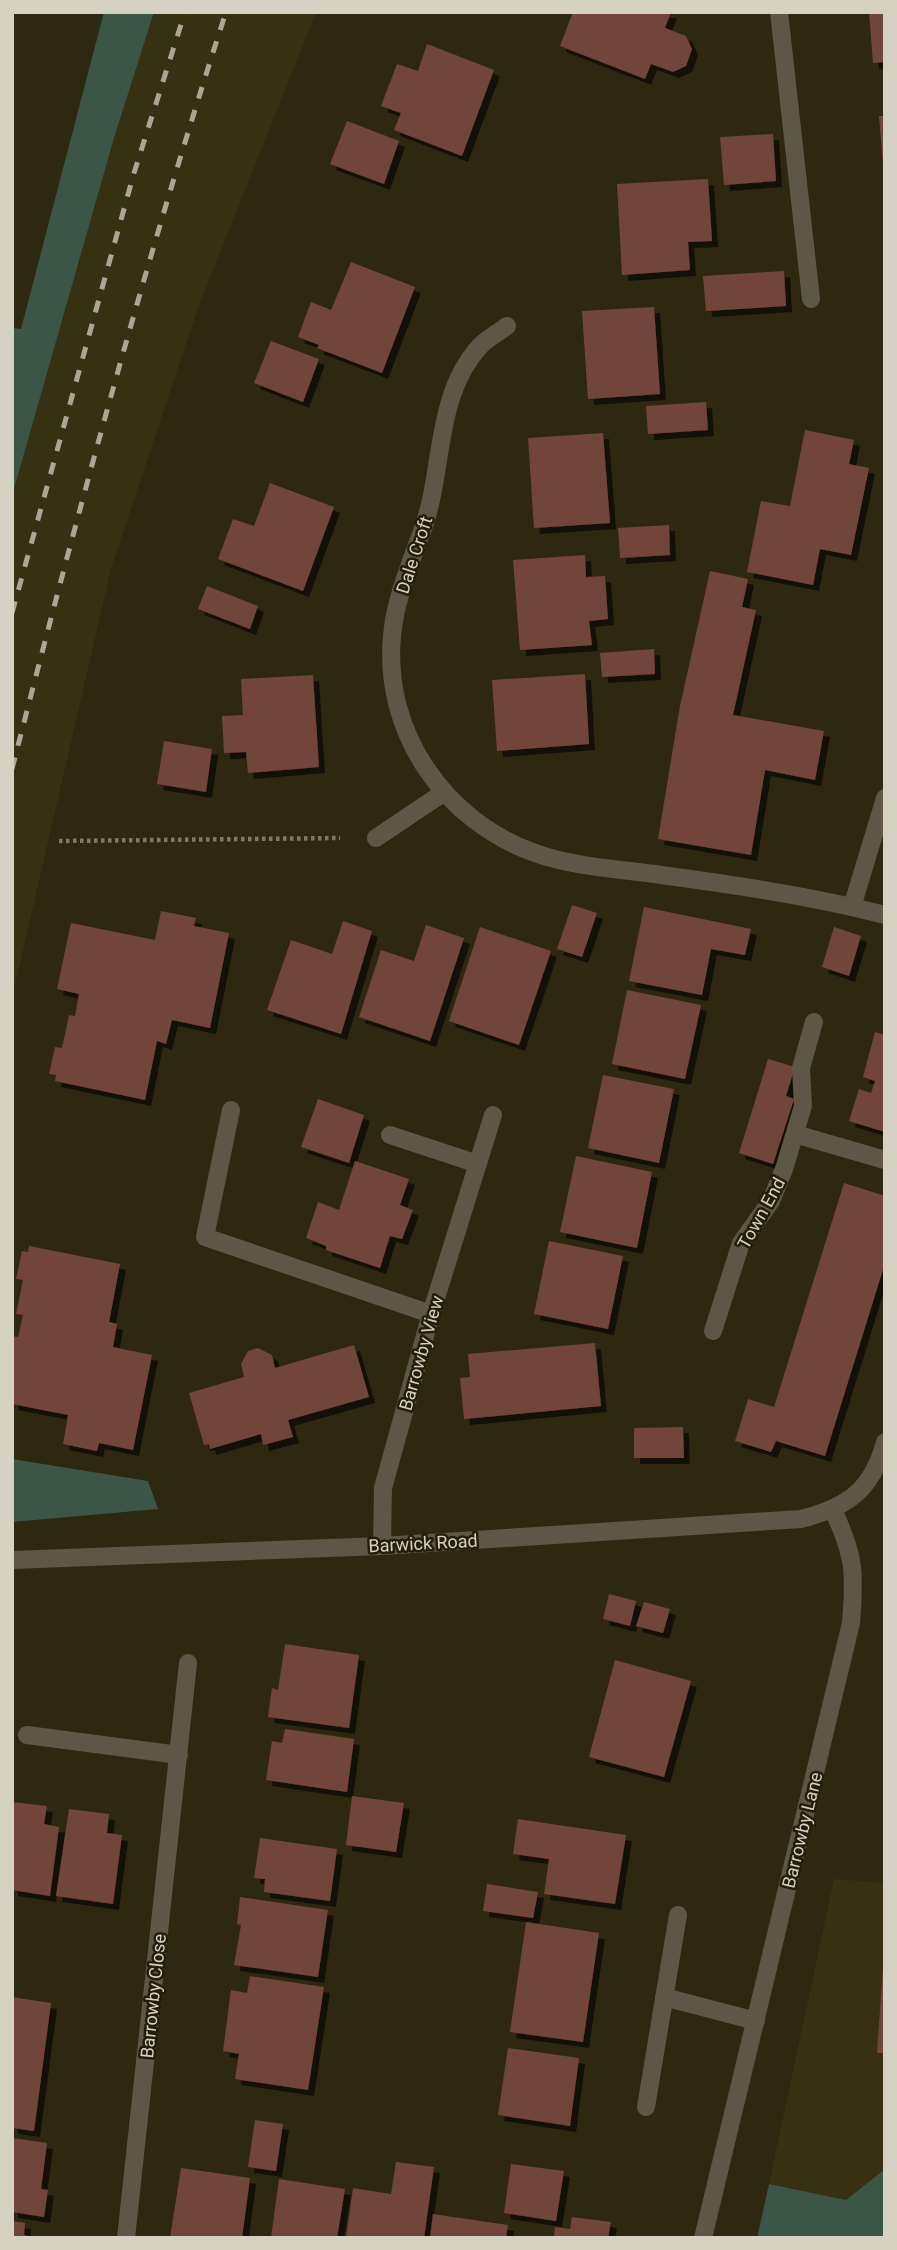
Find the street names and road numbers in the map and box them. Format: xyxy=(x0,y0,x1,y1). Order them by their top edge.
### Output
street label: Dale Croft xyxy=(392,514,436,596)
street label: Town End xyxy=(733,1174,789,1252)
street label: Barrowby View xyxy=(395,1293,448,1413)
street label: Barwick Road xyxy=(368,1530,478,1556)
street label: Barrowby Lane xyxy=(777,1770,827,1890)
street label: Barrowby Close xyxy=(136,1933,170,2059)

